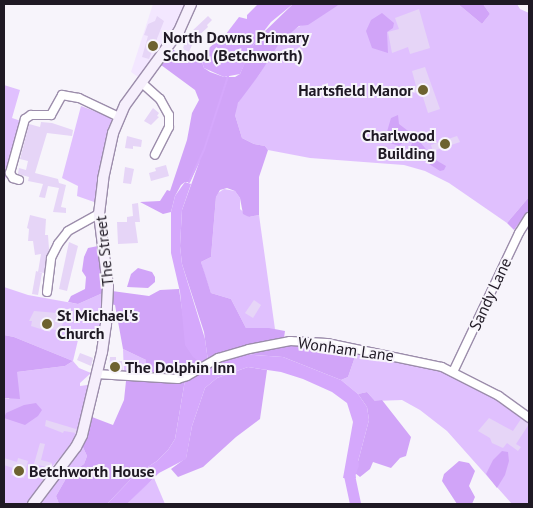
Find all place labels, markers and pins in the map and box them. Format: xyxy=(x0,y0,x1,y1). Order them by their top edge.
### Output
place label: North Downs Primary School (Betchworth) xyxy=(163,27,309,65)
marker: North Downs Primary School (Betchworth) xyxy=(147,40,159,52)
place label: Hartsfield Manor xyxy=(298,80,413,100)
marker: Hartsfield Manor xyxy=(417,84,429,96)
place label: Charlwood Building xyxy=(362,125,435,163)
marker: Charlwood Building xyxy=(439,138,451,150)
place label: St Michael's Church xyxy=(57,305,138,343)
marker: St Michael's Church xyxy=(41,318,53,330)
place label: The Dolphin Inn xyxy=(125,357,235,377)
marker: The Dolphin Inn xyxy=(109,361,121,373)
place label: Betchworth House xyxy=(29,461,155,481)
marker: Betchworth House xyxy=(13,465,25,477)

